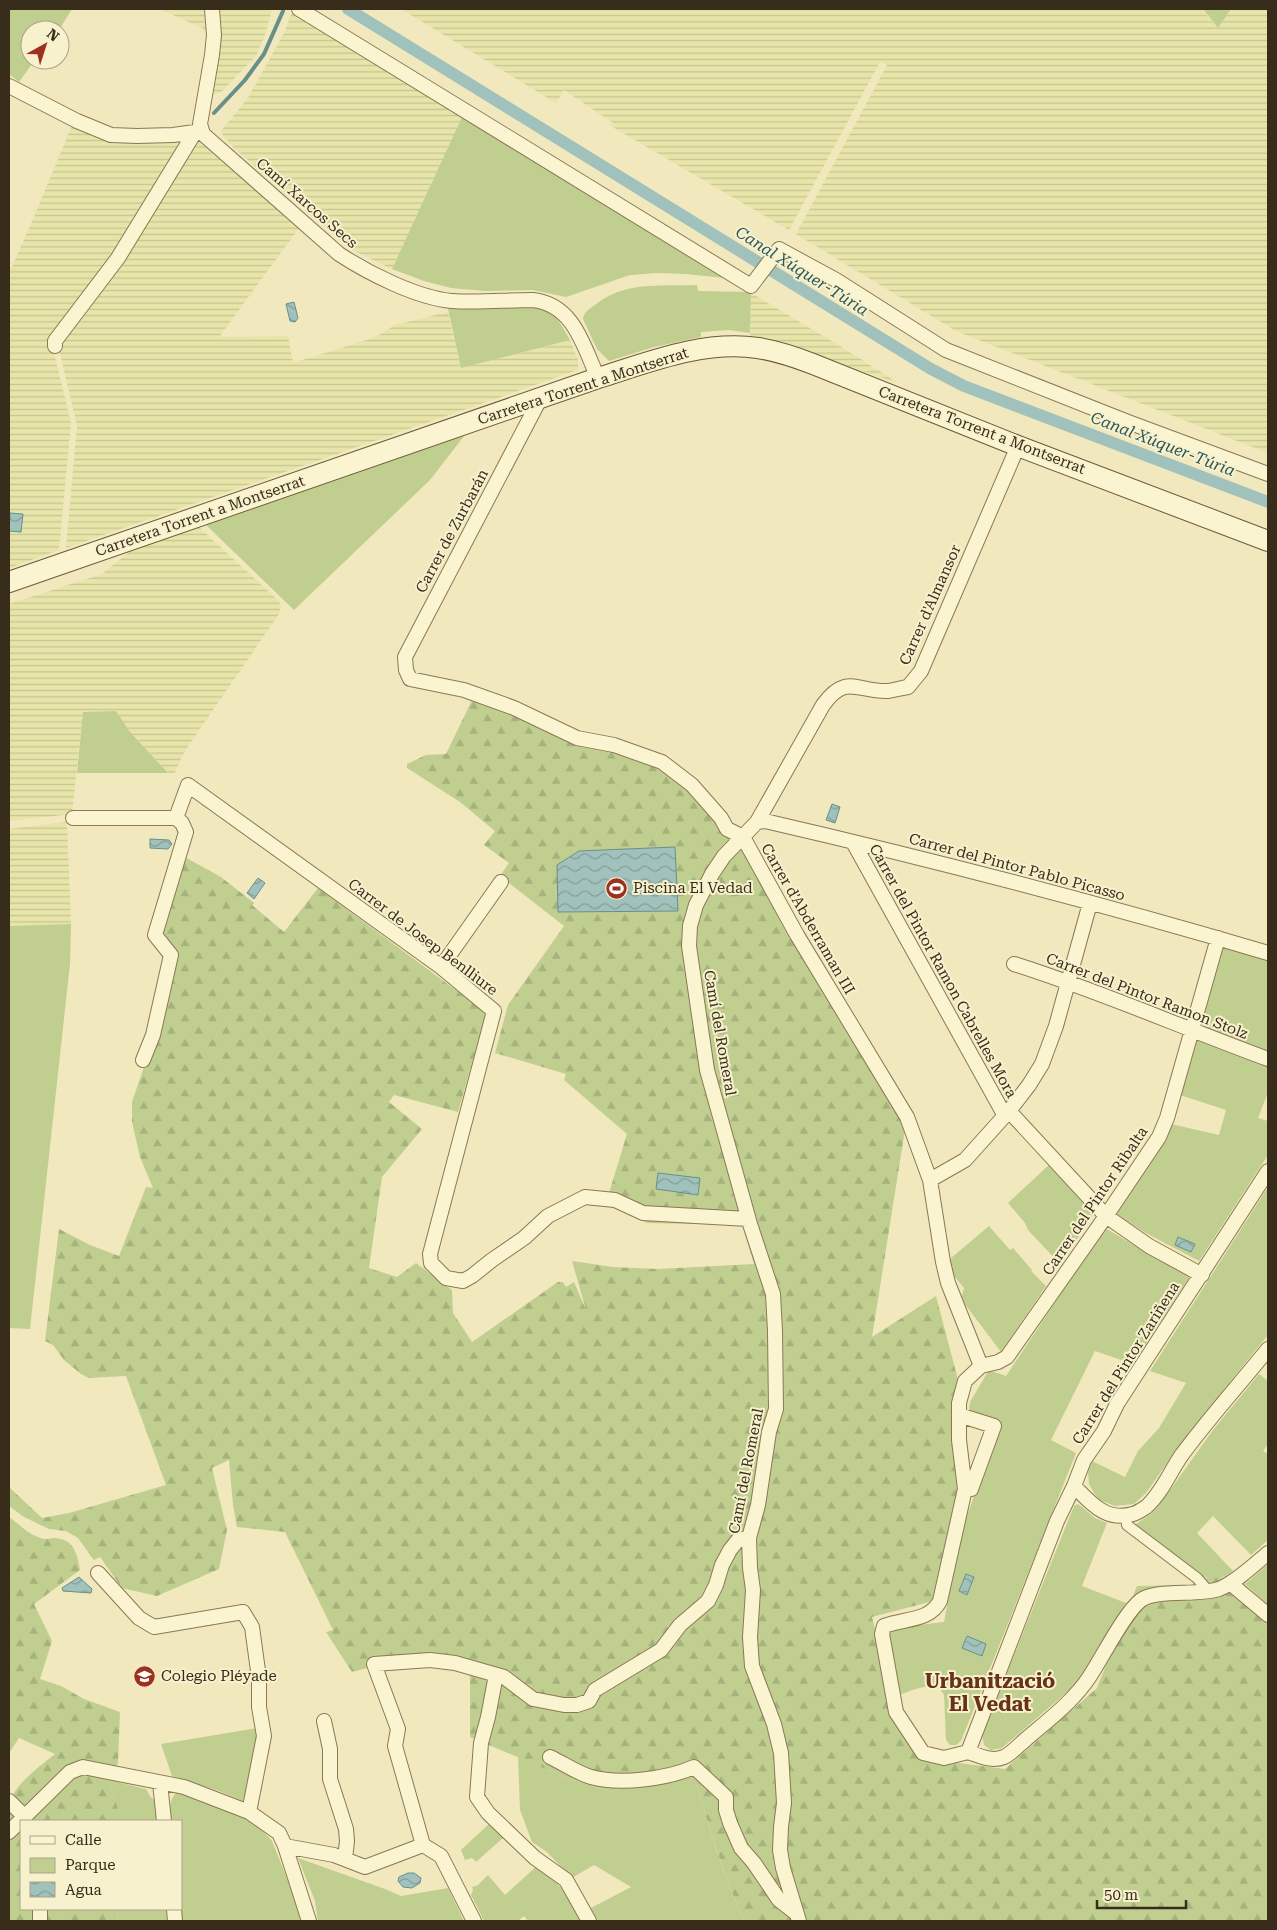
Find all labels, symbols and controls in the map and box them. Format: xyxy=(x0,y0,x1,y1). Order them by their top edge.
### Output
north arrow xyxy=(20,20,70,70)
text: N xyxy=(44,25,63,45)
street label: Camí Xarcos Secs xyxy=(253,154,361,252)
water label: Canal Xúquer-Túria xyxy=(732,222,872,320)
street label: Carretera Torrent a Montserrat xyxy=(475,343,691,429)
street label: Carretera Torrent a Montserrat xyxy=(876,382,1088,478)
water label: Canal Xúquer-Túria xyxy=(1088,408,1238,480)
street label: Carrer de Zurbarán xyxy=(412,466,492,596)
street label: Carretera Torrent a Montserrat xyxy=(93,472,307,560)
street label: Carrer d'Almansor xyxy=(895,542,965,668)
street label: Carrer del Pintor Pablo Picasso xyxy=(907,829,1127,905)
street label: Carrer d'Abderraman III xyxy=(757,840,859,998)
street label: Carrer del Pintor Ramon Cabrelles Mora xyxy=(865,841,1021,1101)
street label: Carrer de Josep Benlliure xyxy=(345,875,501,999)
sports icon: Piscina El Vedad xyxy=(605,876,629,900)
place label: Piscina El Vedad xyxy=(633,879,753,897)
street label: Carrer del Pintor Ramon Stolz xyxy=(1044,949,1250,1043)
street label: Camí del Romeral xyxy=(700,969,740,1098)
street label: Carrer del Pintor Ribalta xyxy=(1039,1123,1151,1279)
street label: Carrer del Pintor Zariñena xyxy=(1068,1278,1184,1448)
street label: Camí del Romeral xyxy=(725,1406,767,1535)
school or university icon: Colegio Pléyade xyxy=(133,1664,157,1688)
place label: Colegio Pléyade xyxy=(161,1667,277,1685)
district label: Urbanització El Vedat xyxy=(925,1669,1055,1716)
legend xyxy=(20,1820,182,1910)
text: Calle xyxy=(65,1831,101,1849)
text: Parque xyxy=(65,1856,116,1874)
scale bar xyxy=(1097,1878,1186,1910)
text: Agua xyxy=(65,1881,102,1899)
text: 50 m xyxy=(1104,1886,1139,1904)

